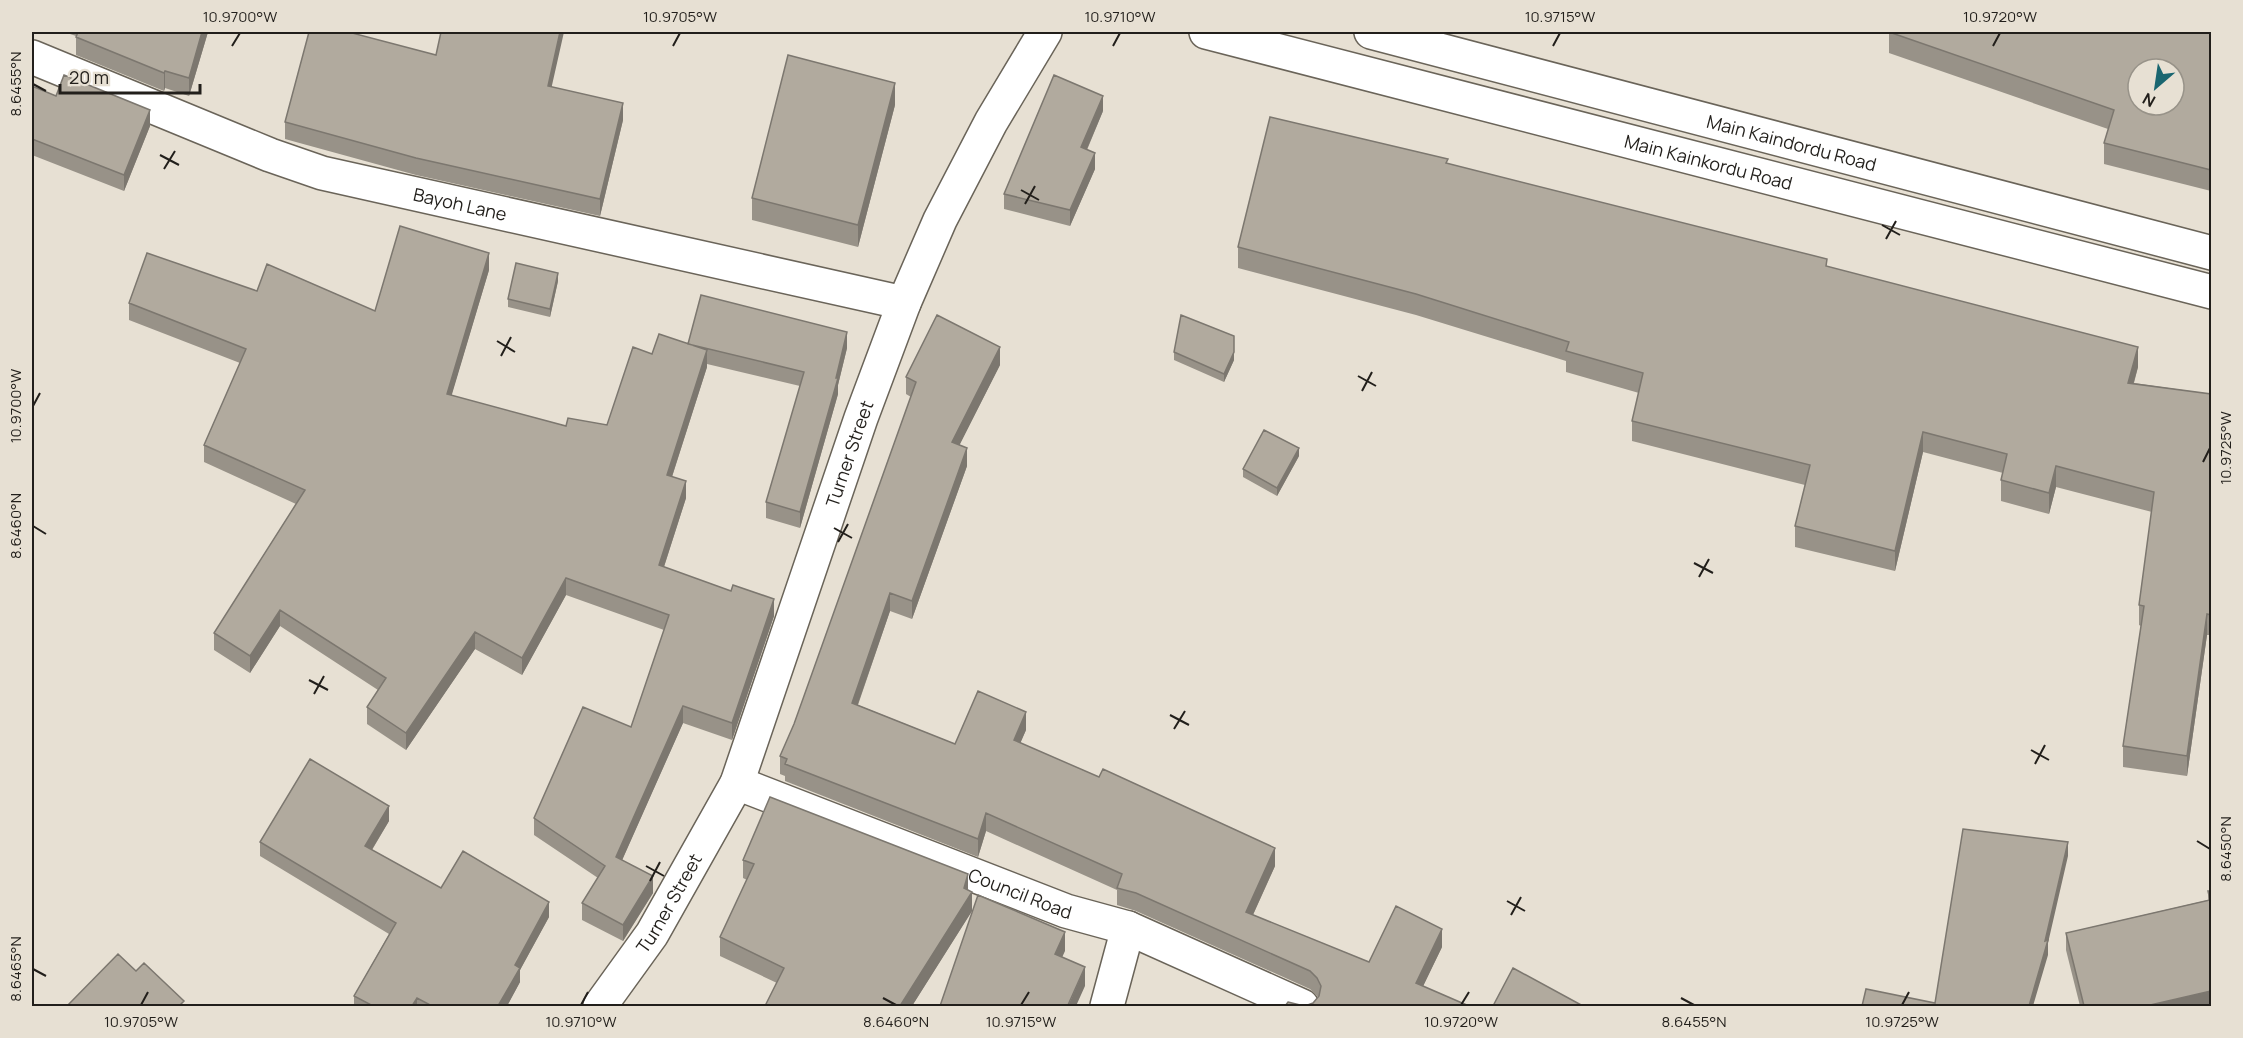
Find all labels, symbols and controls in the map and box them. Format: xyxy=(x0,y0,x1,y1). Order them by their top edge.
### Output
text: 10.9700°W xyxy=(203,6,277,27)
text: 10.9705°W xyxy=(643,6,717,27)
text: 10.9710°W xyxy=(1084,6,1156,27)
text: 10.9715°W xyxy=(1525,6,1595,27)
text: 10.9720°W xyxy=(1963,6,2037,27)
text: 8.6455°N xyxy=(5,51,26,117)
scale bar xyxy=(60,57,200,95)
north arrow xyxy=(2126,57,2186,117)
text: 20 m xyxy=(69,65,109,89)
text: N xyxy=(2138,88,2159,113)
street label: Main Kaindordu Road xyxy=(1704,109,1879,176)
street label: Main Kainkordu Road xyxy=(1622,129,1795,195)
street label: Bayoh Lane xyxy=(411,182,509,226)
text: 10.9700°W xyxy=(5,369,26,443)
street label: Turner Street xyxy=(820,397,879,510)
text: 10.9725°W xyxy=(2215,411,2236,485)
text: 8.6460°N xyxy=(5,493,26,559)
text: 8.6450°N xyxy=(2215,816,2236,882)
street label: Turner Street xyxy=(630,849,707,958)
street label: Council Road xyxy=(965,862,1075,924)
text: 8.6465°N xyxy=(5,936,26,1002)
text: 10.9705°W xyxy=(104,1011,178,1032)
text: 10.9710°W xyxy=(545,1011,617,1032)
text: 8.6460°N xyxy=(863,1011,929,1032)
text: 10.9715°W xyxy=(986,1011,1056,1032)
text: 10.9720°W xyxy=(1424,1011,1498,1032)
text: 8.6455°N xyxy=(1661,1011,1727,1032)
text: 10.9725°W xyxy=(1865,1011,1939,1032)

